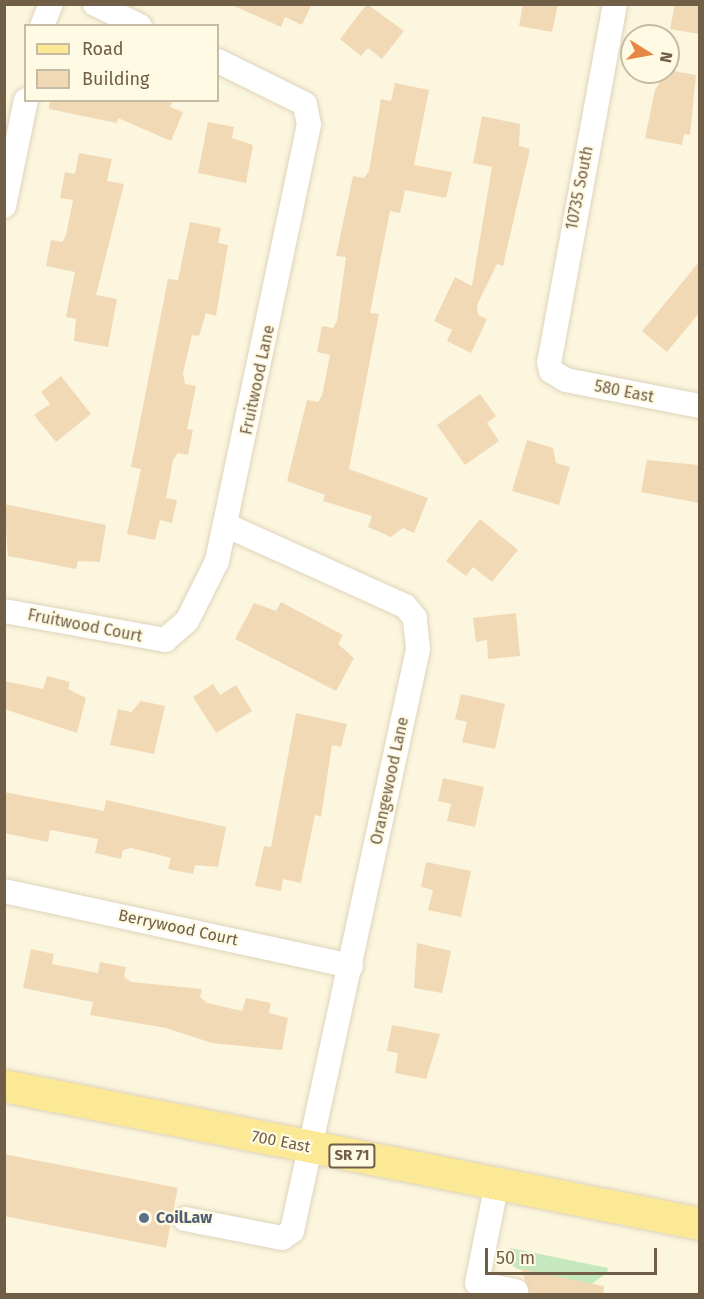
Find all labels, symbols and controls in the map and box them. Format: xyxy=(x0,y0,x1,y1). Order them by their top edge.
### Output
legend xyxy=(24,24,219,102)
north arrow xyxy=(620,24,680,84)
text: Road xyxy=(82,38,124,60)
text: N xyxy=(656,50,677,64)
text: Building xyxy=(82,68,149,90)
street label: 10735 South xyxy=(562,144,598,232)
street label: Fruitwood Lane xyxy=(237,323,279,437)
street label: 580 East xyxy=(593,377,655,407)
street label: Fruitwood Court xyxy=(26,605,144,647)
street label: Orangewood Lane xyxy=(367,715,413,847)
street label: Berrywood Court xyxy=(116,906,240,950)
street label: 700 East xyxy=(250,1127,312,1157)
road number: SR 71 xyxy=(328,1144,376,1168)
place label: CoilLaw xyxy=(156,1208,212,1228)
marker: CoilLaw xyxy=(137,1211,151,1225)
scale bar xyxy=(488,1236,660,1274)
text: 50 m xyxy=(496,1247,535,1269)

